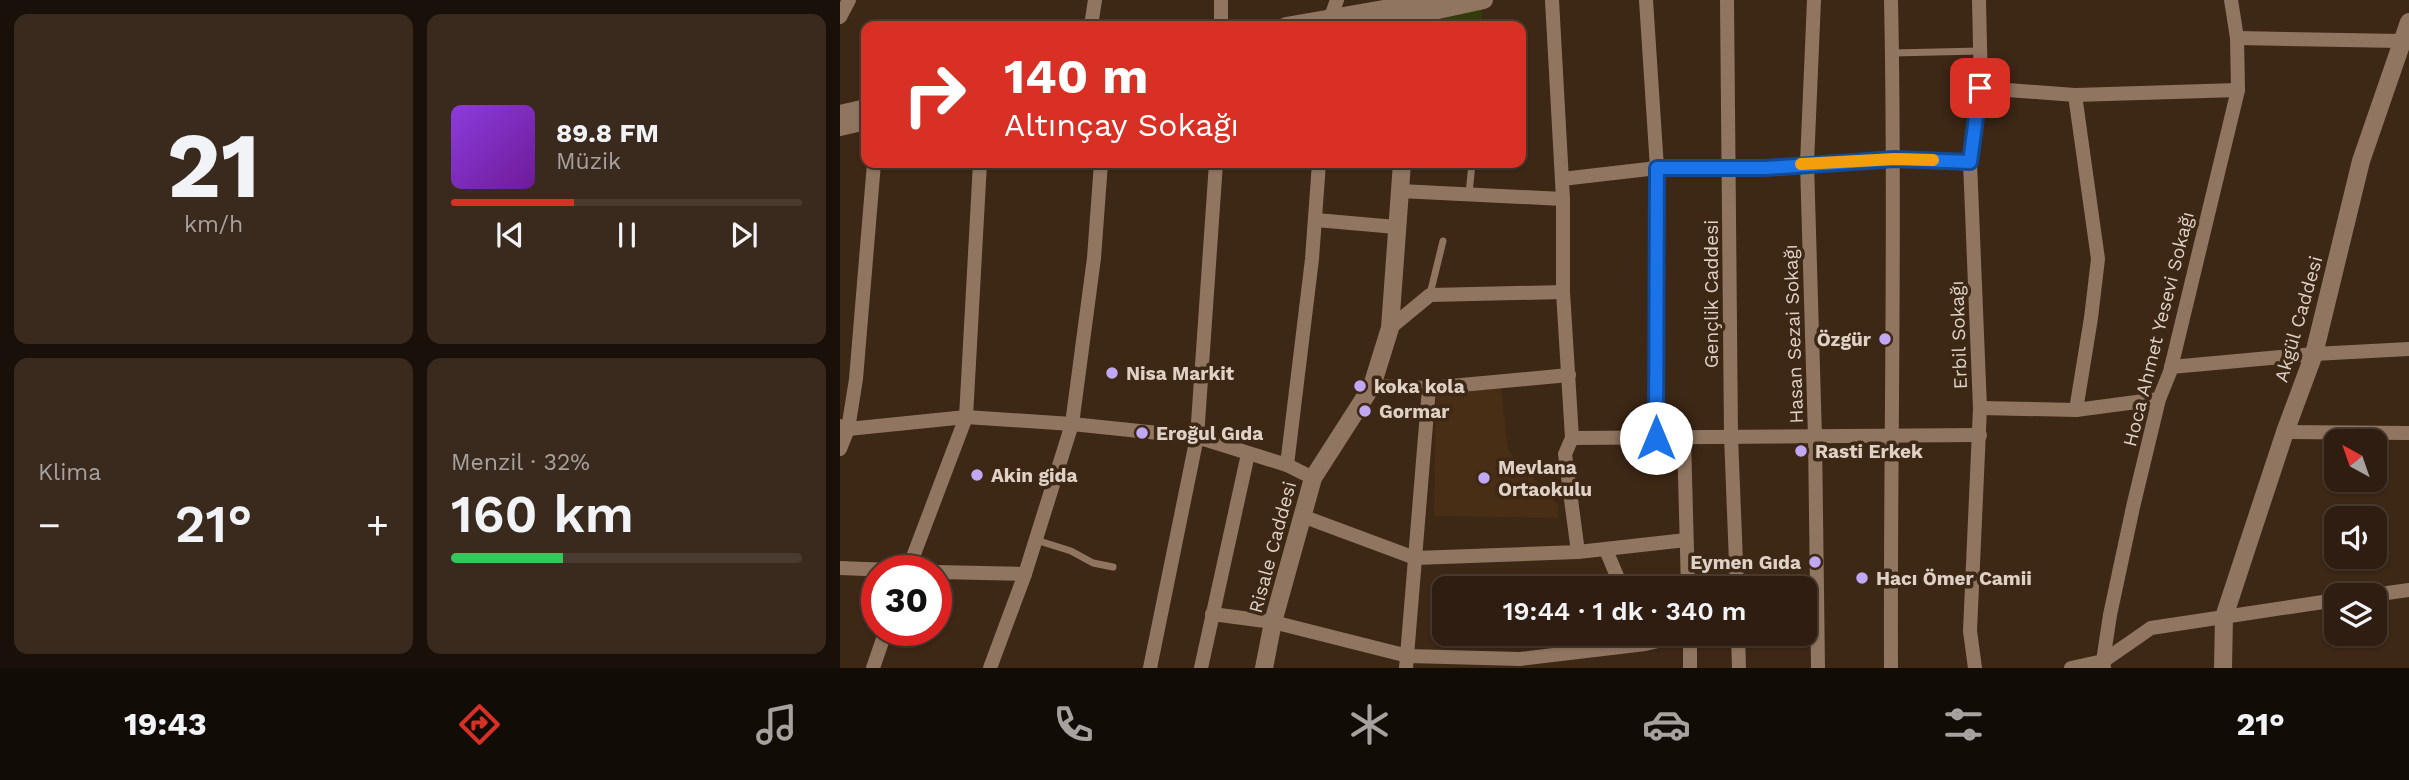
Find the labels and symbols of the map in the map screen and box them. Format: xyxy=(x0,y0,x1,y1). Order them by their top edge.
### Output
pin xyxy=(1950,58,2010,118)
street label: Hoca Ahmet Yesevi Sokağı xyxy=(2118,209,2199,449)
street label: Gençlik Caddesi xyxy=(1700,220,1723,368)
street label: Hasan Sezai Sokağı xyxy=(1779,244,1808,424)
street label: Akgül Caddesi xyxy=(2269,253,2328,385)
street label: Erbil Sokağı xyxy=(1945,280,1972,390)
place label: Özgür xyxy=(1817,328,1872,351)
marker: Özgür xyxy=(1877,331,1893,347)
place label: Nisa Markit xyxy=(1126,362,1235,385)
marker: Nisa Markit xyxy=(1104,365,1120,381)
place label: koka kola xyxy=(1374,375,1465,398)
marker: koka kola xyxy=(1352,378,1368,394)
place label: Gormar xyxy=(1379,400,1450,423)
position arrow xyxy=(1619,401,1693,475)
marker: Gormar xyxy=(1357,403,1373,419)
place label: Eroğul Gıda xyxy=(1156,422,1263,445)
marker: Eroğul Gıda xyxy=(1134,425,1150,441)
north arrow xyxy=(2324,429,2387,492)
place label: Rasti Erkek xyxy=(1815,440,1923,463)
marker: Rasti Erkek xyxy=(1793,443,1809,459)
place label: Mevlana Ortaokulu xyxy=(1498,456,1592,501)
place label: Akin gida xyxy=(991,464,1078,487)
marker: Akin gida xyxy=(969,467,985,483)
marker: Mevlana Ortaokulu xyxy=(1476,470,1492,486)
street label: Risale Caddesi xyxy=(1244,479,1301,615)
place label: Eymen Gıda xyxy=(1690,551,1801,574)
marker: Eymen Gıda xyxy=(1807,554,1823,570)
speed limit sign: 30 xyxy=(861,555,952,646)
place label: Hacı Ömer Camii xyxy=(1876,567,2032,590)
marker: Hacı Ömer Camii xyxy=(1854,570,1870,586)

